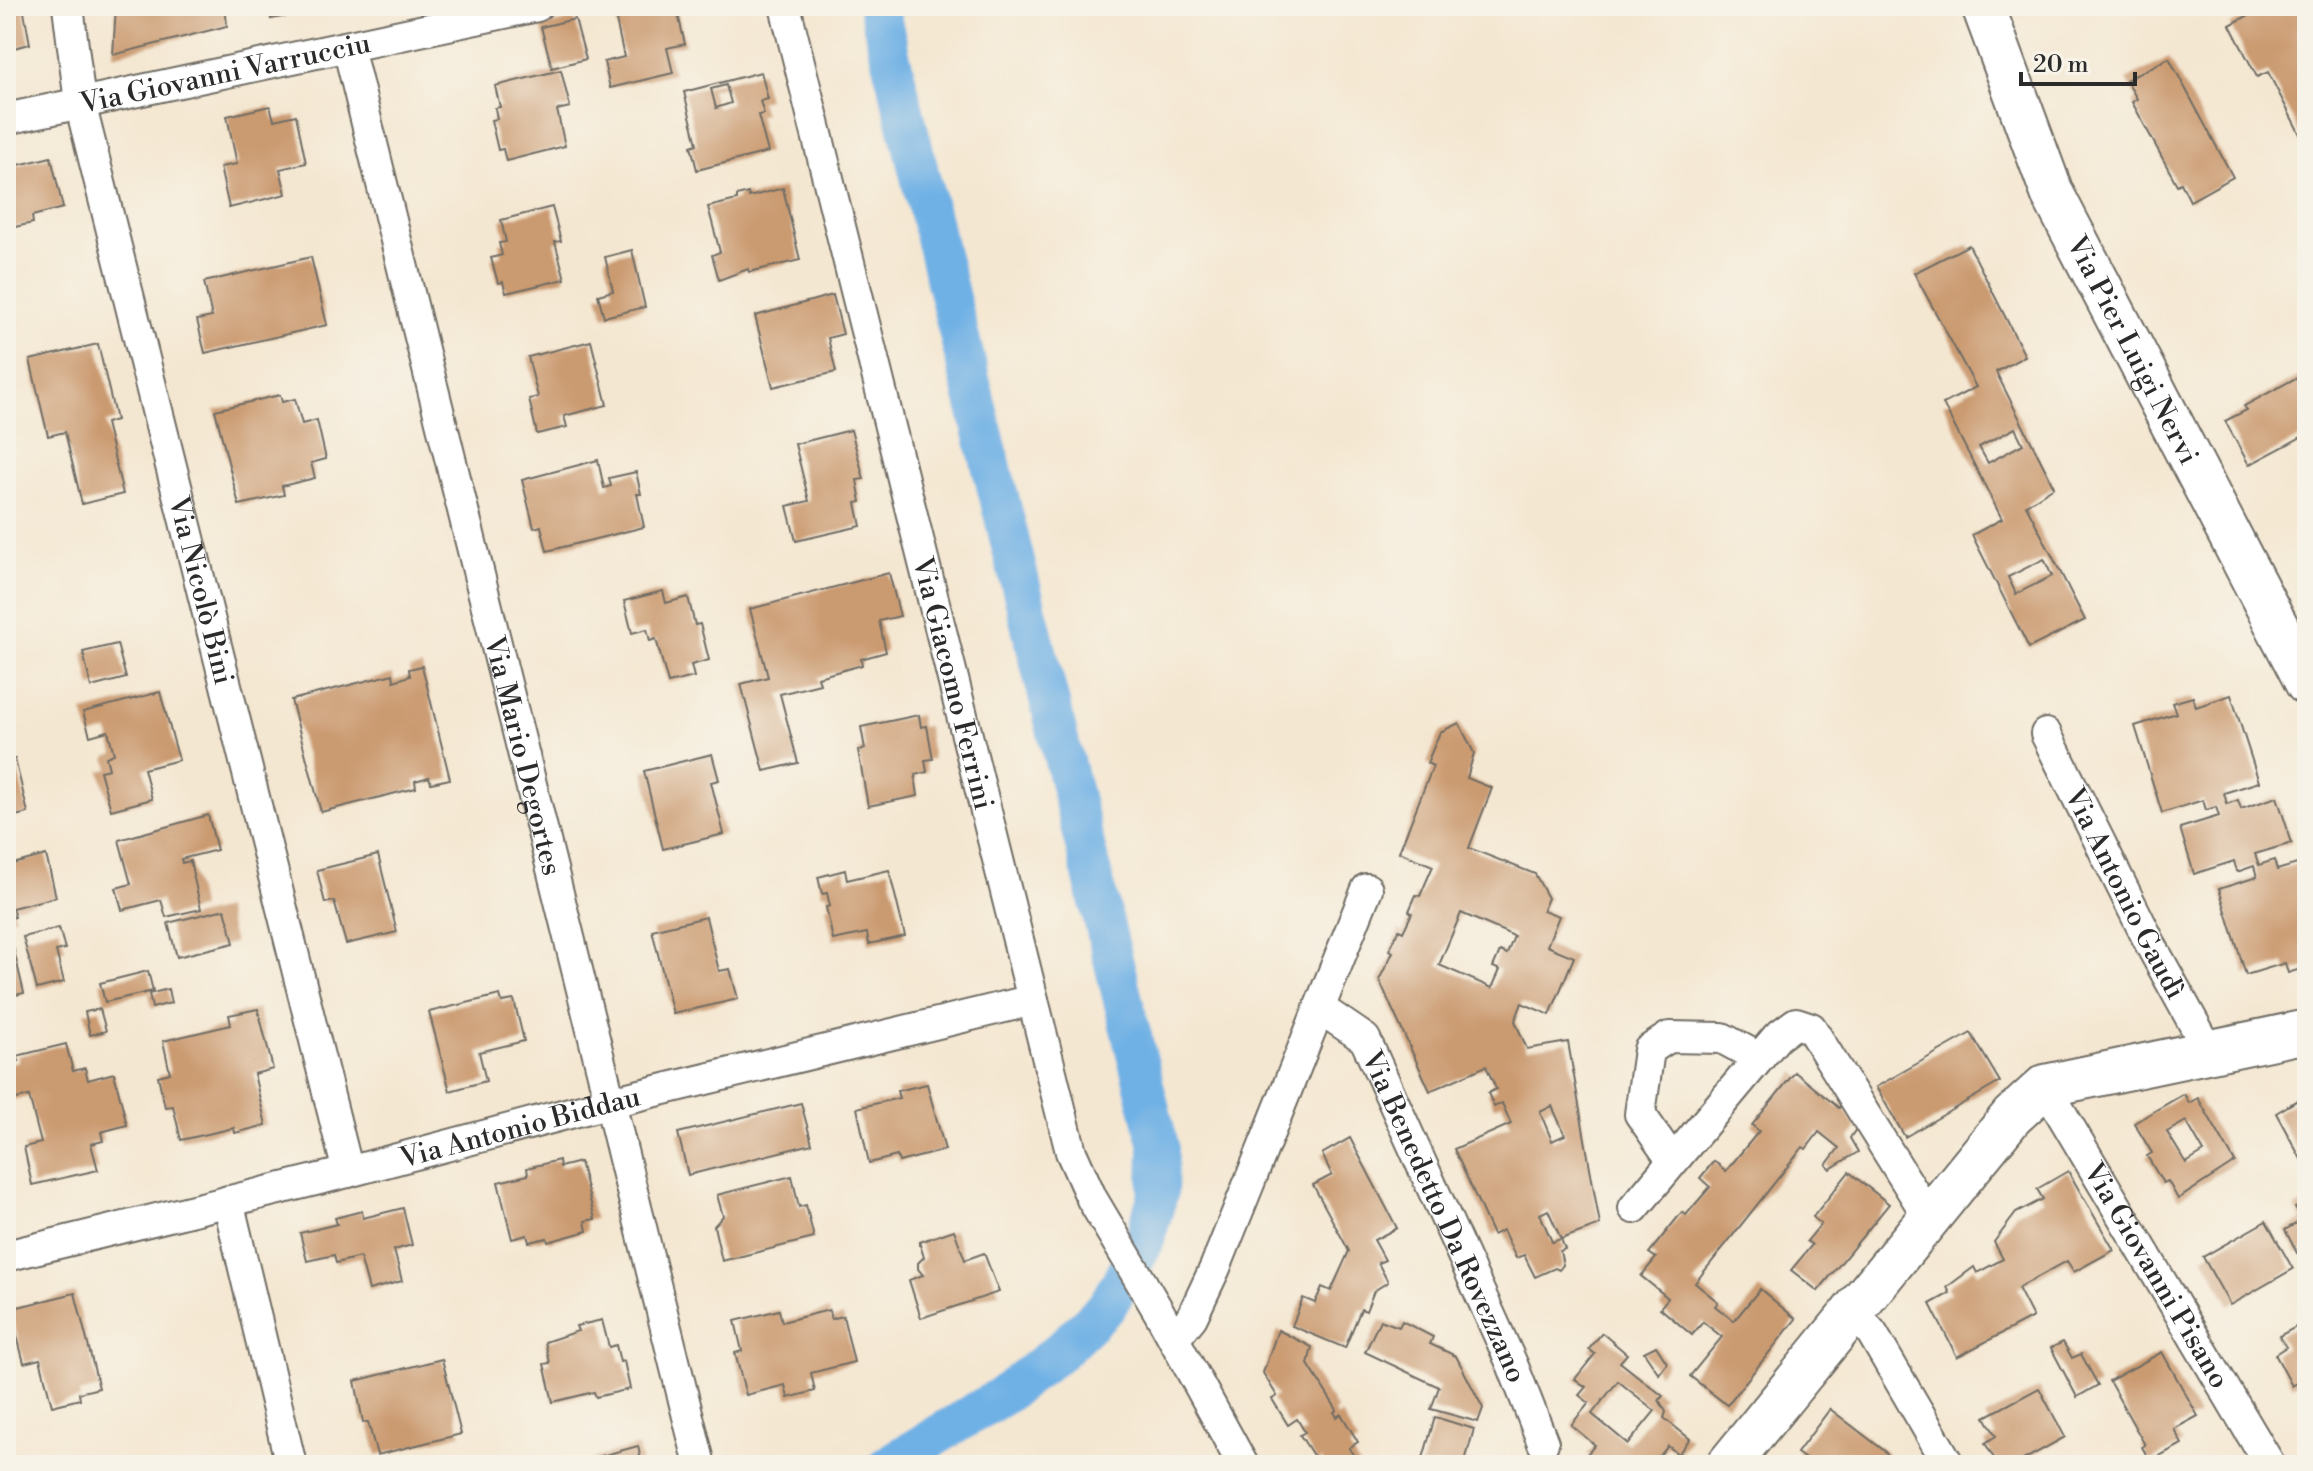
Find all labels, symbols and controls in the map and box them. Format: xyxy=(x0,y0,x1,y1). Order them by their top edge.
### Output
street label: Via Giovanni Varrucciu xyxy=(76,26,374,122)
scale bar xyxy=(2021,36,2135,86)
text: 20 m xyxy=(2033,50,2089,80)
street label: Via Pier Luigi Nervi xyxy=(2058,230,2206,471)
street label: Via Nicolò Bini xyxy=(160,492,241,688)
street label: Via Giacomo Ferrini xyxy=(904,553,1001,813)
street label: Via Mario Degortes xyxy=(476,632,569,879)
street label: Via Antonio Gaudì xyxy=(2056,781,2193,1006)
street label: Via Benedetto Da Rovezzano xyxy=(1353,1045,1534,1388)
street label: Via Antonio Biddau xyxy=(395,1080,644,1177)
street label: Via Giovanni Pisano xyxy=(2075,1156,2237,1395)

